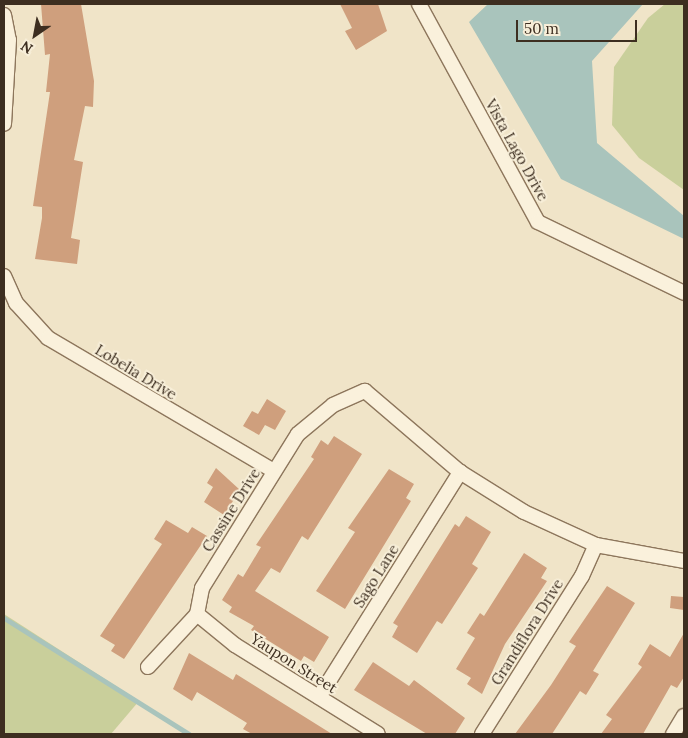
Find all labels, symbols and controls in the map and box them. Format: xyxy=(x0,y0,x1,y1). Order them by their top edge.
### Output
north arrow xyxy=(10,10,60,60)
scale bar xyxy=(518,10,639,42)
text: 50 m xyxy=(524,19,559,38)
text: N xyxy=(17,37,36,58)
street label: Vista Lago Drive xyxy=(482,96,552,204)
street label: Lobelia Drive xyxy=(92,341,180,403)
street label: Cassine Drive xyxy=(198,465,264,555)
street label: Sago Lane xyxy=(350,541,402,611)
street label: Grandiflora Drive xyxy=(487,576,567,688)
street label: Yaupon Street xyxy=(247,629,341,697)

